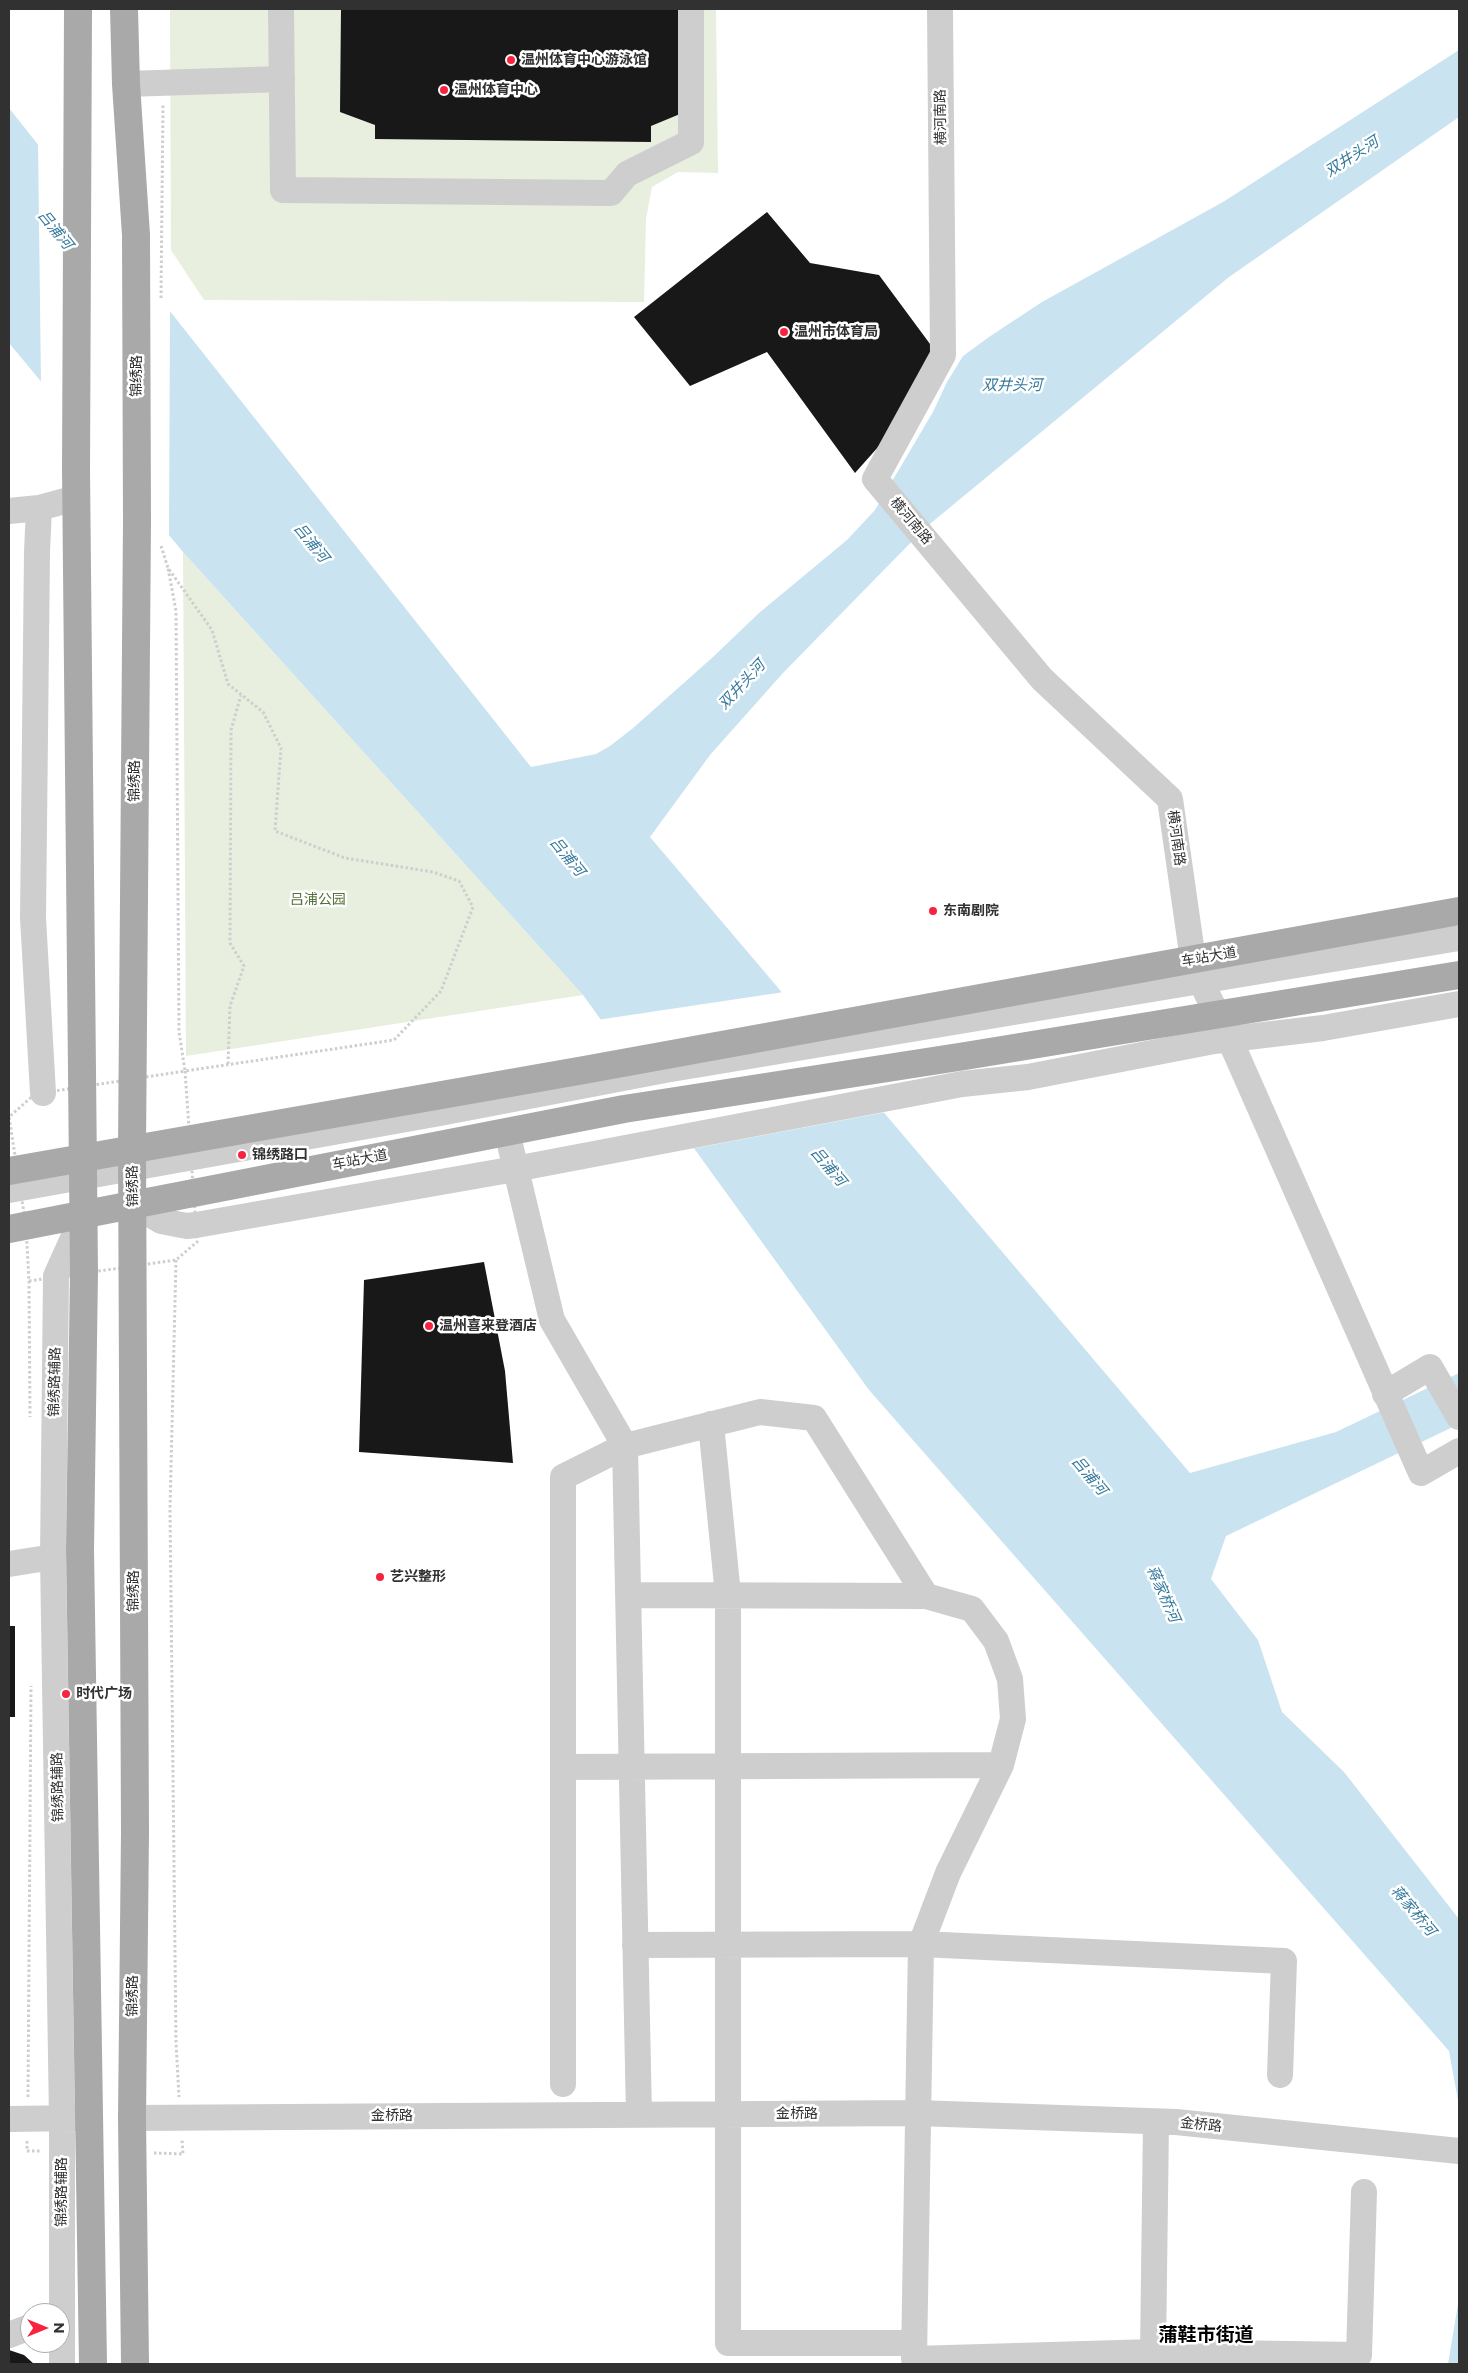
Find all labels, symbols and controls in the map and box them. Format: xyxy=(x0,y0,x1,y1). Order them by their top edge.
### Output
place label: 温州体育中心游泳馆 xyxy=(521,52,647,68)
marker: 温州体育中心游泳馆 xyxy=(505,54,517,66)
place label: 温州体育中心 xyxy=(454,82,538,98)
marker: 温州体育中心 xyxy=(438,84,450,96)
street label: 横河南路 xyxy=(932,89,950,145)
water label: 双井头河 xyxy=(1322,133,1382,181)
water label: 吕浦河 xyxy=(34,207,76,253)
place label: 温州市体育局 xyxy=(794,324,878,340)
marker: 温州市体育局 xyxy=(778,326,790,338)
street label: 锦绣路 xyxy=(129,355,145,397)
water label: 双井头河 xyxy=(982,377,1042,395)
street label: 横河南路 xyxy=(887,494,935,548)
water label: 吕浦河 xyxy=(290,520,332,566)
water label: 双井头河 xyxy=(715,657,769,713)
street label: 锦绣路 xyxy=(127,760,143,802)
street label: 横河南路 xyxy=(1164,809,1188,867)
water label: 吕浦河 xyxy=(546,834,588,880)
park label: 吕浦公园 xyxy=(290,892,346,908)
place label: 东南剧院 xyxy=(943,903,999,919)
marker: 东南剧院 xyxy=(927,905,939,917)
street label: 车站大道 xyxy=(1180,944,1238,970)
water label: 吕浦河 xyxy=(807,1144,849,1190)
street label: 车站大道 xyxy=(331,1146,389,1174)
place label: 锦绣路口 xyxy=(252,1147,308,1163)
marker: 锦绣路口 xyxy=(236,1149,248,1161)
street label: 锦绣路 xyxy=(124,1165,142,1207)
place label: 温州喜来登酒店 xyxy=(439,1318,537,1334)
marker: 温州喜来登酒店 xyxy=(423,1320,435,1332)
street label: 锦绣路辅路 xyxy=(46,1347,64,1417)
water label: 吕浦河 xyxy=(1068,1453,1110,1499)
water label: 蒋家桥河 xyxy=(1143,1563,1183,1625)
place label: 艺兴整形 xyxy=(390,1569,446,1585)
street label: 锦绣路 xyxy=(126,1570,142,1612)
marker: 艺兴整形 xyxy=(374,1571,386,1583)
place label: 时代广场 xyxy=(76,1686,132,1702)
marker: 时代广场 xyxy=(60,1688,72,1700)
street label: 锦绣路辅路 xyxy=(49,1752,67,1822)
water label: 蒋家桥河 xyxy=(1387,1882,1439,1940)
street label: 锦绣路 xyxy=(125,1975,141,2017)
street label: 金桥路 xyxy=(776,2106,818,2122)
street label: 金桥路 xyxy=(371,2108,413,2124)
street label: 金桥路 xyxy=(1179,2114,1223,2136)
street label: 锦绣路辅路 xyxy=(54,2157,70,2227)
north arrow xyxy=(20,2303,70,2353)
text: N xyxy=(50,2322,68,2334)
district label: 蒲鞋市街道 xyxy=(1159,2324,1253,2346)

